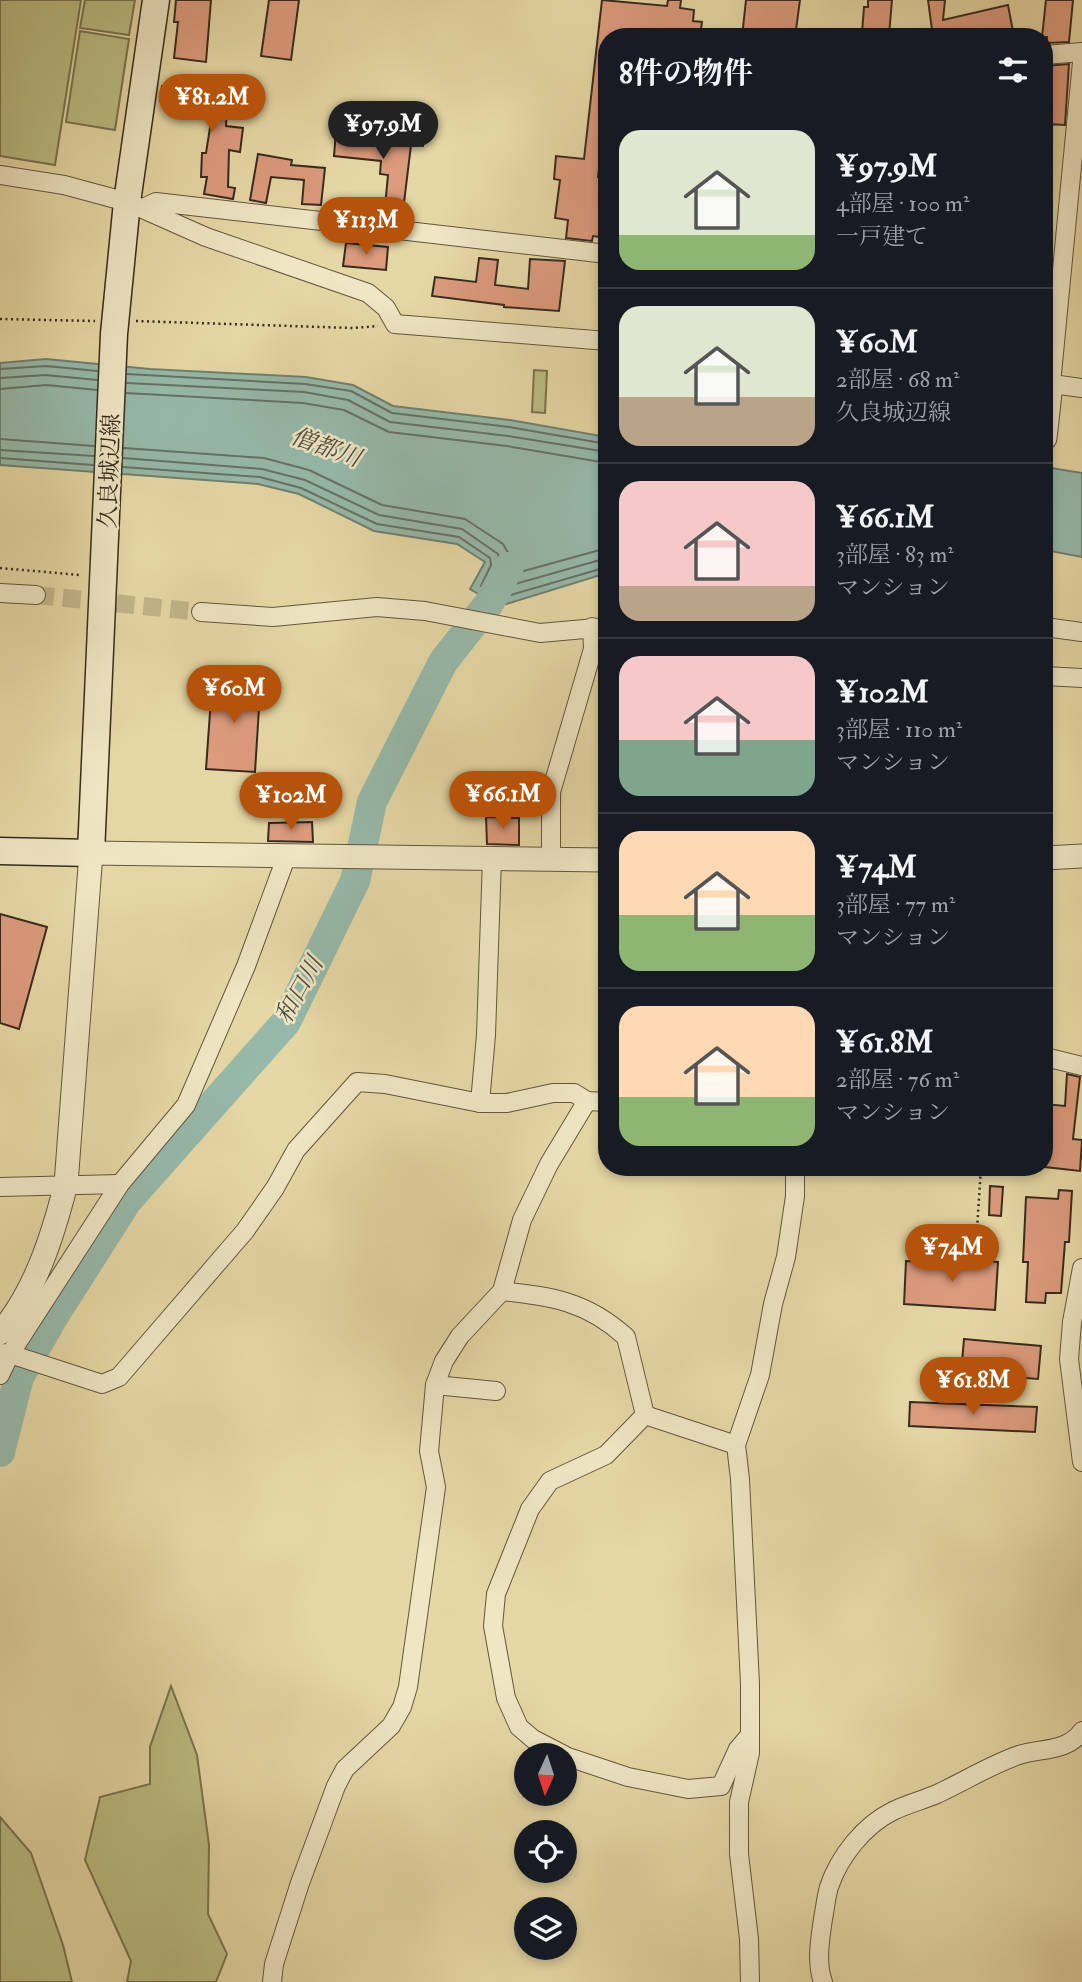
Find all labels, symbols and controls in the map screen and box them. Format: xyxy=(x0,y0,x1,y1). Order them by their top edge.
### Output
icon: filters xyxy=(994,51,1032,89)
text: 8件の物件 xyxy=(619,55,753,92)
pin: ¥81.2M xyxy=(155,74,269,134)
text: ¥81.2M xyxy=(175,82,249,111)
pin: ¥97.9M xyxy=(326,102,440,161)
text: ¥97.9M xyxy=(344,109,422,138)
text: ¥97.9M xyxy=(836,148,937,185)
icon: home xyxy=(675,158,759,242)
text: 4部屋 · 100 m² xyxy=(836,189,969,218)
pin: ¥113M xyxy=(317,198,415,257)
text: ¥113M xyxy=(334,205,398,234)
text: 一戸建て xyxy=(836,222,928,251)
text: ¥60M xyxy=(836,324,918,361)
icon: home xyxy=(675,334,759,418)
text: 2部屋 · 68 m² xyxy=(836,365,959,394)
text: 久良城辺線 xyxy=(836,398,951,427)
street label: 久良城辺線 xyxy=(93,413,126,529)
water label: 僧都川 xyxy=(287,421,368,475)
text: ¥66.1M xyxy=(836,499,934,536)
icon: home xyxy=(675,509,759,593)
text: 3部屋 · 83 m² xyxy=(836,540,954,569)
text: マンション xyxy=(836,573,950,602)
pin: ¥60M xyxy=(193,666,275,725)
text: ¥60M xyxy=(203,673,265,702)
text: ¥102M xyxy=(836,674,929,711)
icon: home xyxy=(675,684,759,768)
text: 3部屋 · 110 m² xyxy=(836,715,962,744)
text: マンション xyxy=(836,748,950,777)
pin: ¥102M xyxy=(242,772,340,832)
pin: ¥66.1M xyxy=(446,772,560,831)
text: ¥66.1M xyxy=(465,779,541,808)
text: ¥102M xyxy=(255,780,327,809)
text: ¥74M xyxy=(836,849,917,886)
icon: home xyxy=(675,859,759,943)
text: 3部屋 · 77 m² xyxy=(836,890,955,919)
text: マンション xyxy=(836,923,950,952)
water label: 和口川 xyxy=(268,949,332,1029)
text: ¥61.8M xyxy=(836,1024,933,1061)
icon: home xyxy=(675,1034,759,1118)
text: 2部屋 · 76 m² xyxy=(836,1065,959,1094)
text: マンション xyxy=(836,1098,950,1127)
pin: ¥74M xyxy=(911,1224,993,1284)
text: ¥74M xyxy=(921,1232,983,1261)
pin: ¥61.8M xyxy=(916,1358,1030,1417)
text: ¥61.8M xyxy=(936,1365,1010,1394)
north arrow xyxy=(514,1743,578,1806)
map controls xyxy=(514,1743,577,1960)
button: locate xyxy=(514,1820,577,1883)
button: layers xyxy=(514,1897,577,1960)

